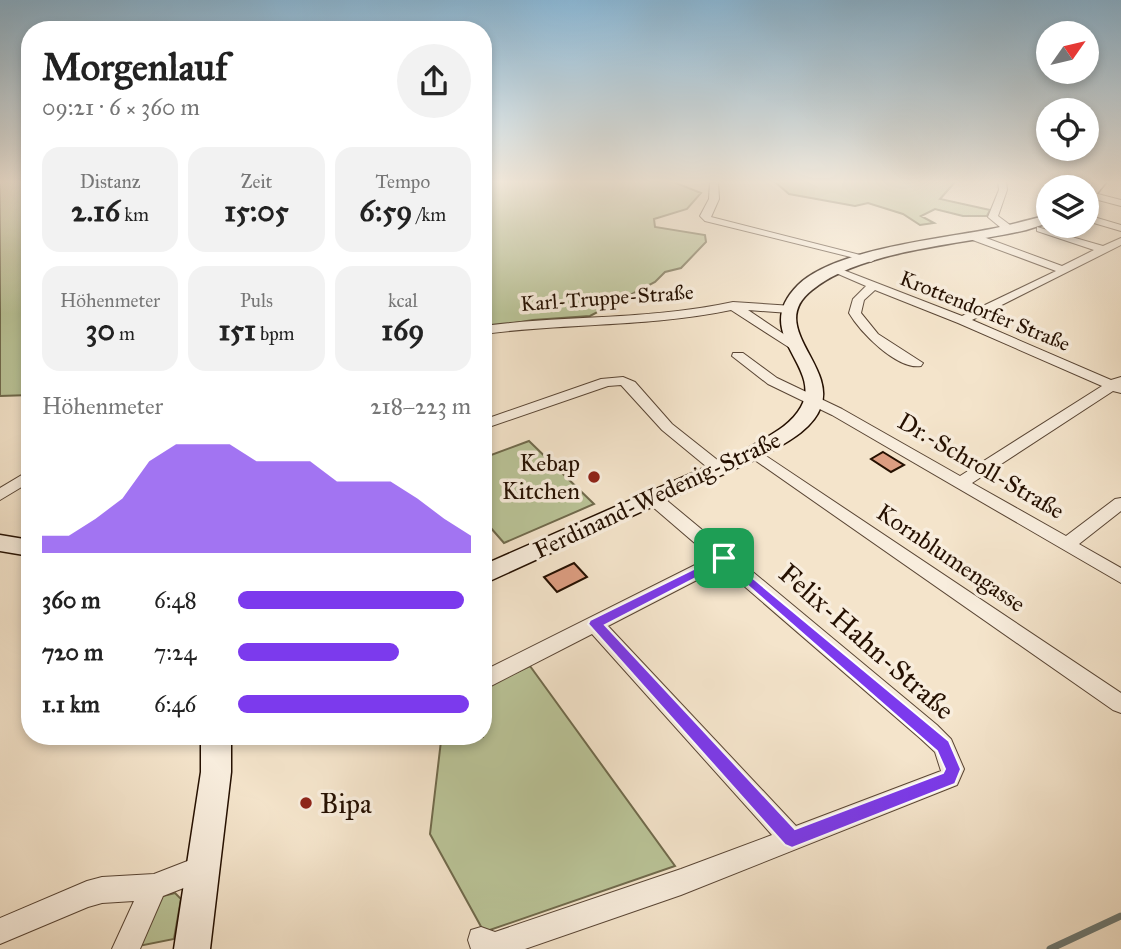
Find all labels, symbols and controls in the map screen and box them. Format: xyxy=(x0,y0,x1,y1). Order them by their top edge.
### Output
north arrow xyxy=(1036,21,1099,84)
map controls xyxy=(1036,21,1099,238)
text: Morgenlauf xyxy=(42,44,228,90)
button: share xyxy=(397,44,471,118)
text: 09:21 · 6 × 360 m xyxy=(42,93,200,121)
button: locate xyxy=(1036,98,1099,161)
text: Distanz xyxy=(80,170,141,193)
text: Zeit xyxy=(241,170,272,193)
text: Tempo xyxy=(376,170,430,193)
button: layers xyxy=(1036,175,1099,238)
text: 2.16 xyxy=(71,193,120,229)
text: 15:05 xyxy=(224,193,289,229)
text: 6:59 xyxy=(359,193,412,229)
text: km xyxy=(120,203,149,226)
text: /km xyxy=(412,203,446,226)
street label: Krottendorfer Straße xyxy=(896,265,1074,357)
street label: Karl-Truppe-Straße xyxy=(520,279,695,317)
text: Höhenmeter xyxy=(60,289,160,312)
text: Puls xyxy=(240,289,273,312)
text: kcal xyxy=(388,289,418,312)
text: 30 xyxy=(85,312,115,348)
text: 151 xyxy=(218,312,256,348)
text: 169 xyxy=(381,312,424,348)
text: m xyxy=(115,322,135,345)
text: bpm xyxy=(256,322,295,345)
text: Höhenmeter xyxy=(42,392,163,420)
text: 218–223 m xyxy=(370,392,471,420)
street label: Dr.-Schroll-Straße xyxy=(892,406,1070,526)
street label: Ferdinand-Wedenig-Straße xyxy=(529,425,785,565)
place label: Kebap Kitchen xyxy=(502,448,580,506)
marker: Kebap Kitchen xyxy=(586,469,602,485)
street label: Kornblumengasse xyxy=(871,497,1031,619)
pin xyxy=(694,528,754,588)
icon: arrive xyxy=(705,539,743,577)
street label: Felix-Hahn-Straße xyxy=(772,556,962,727)
text: 360 m xyxy=(42,586,101,614)
text: 6:48 xyxy=(154,586,197,614)
text: 720 m xyxy=(42,638,103,666)
text: 7:24 xyxy=(154,638,196,666)
text: 1.1 km xyxy=(42,690,100,718)
text: 6:46 xyxy=(154,690,196,718)
place label: Bipa xyxy=(320,786,372,821)
marker: Bipa xyxy=(298,795,314,811)

